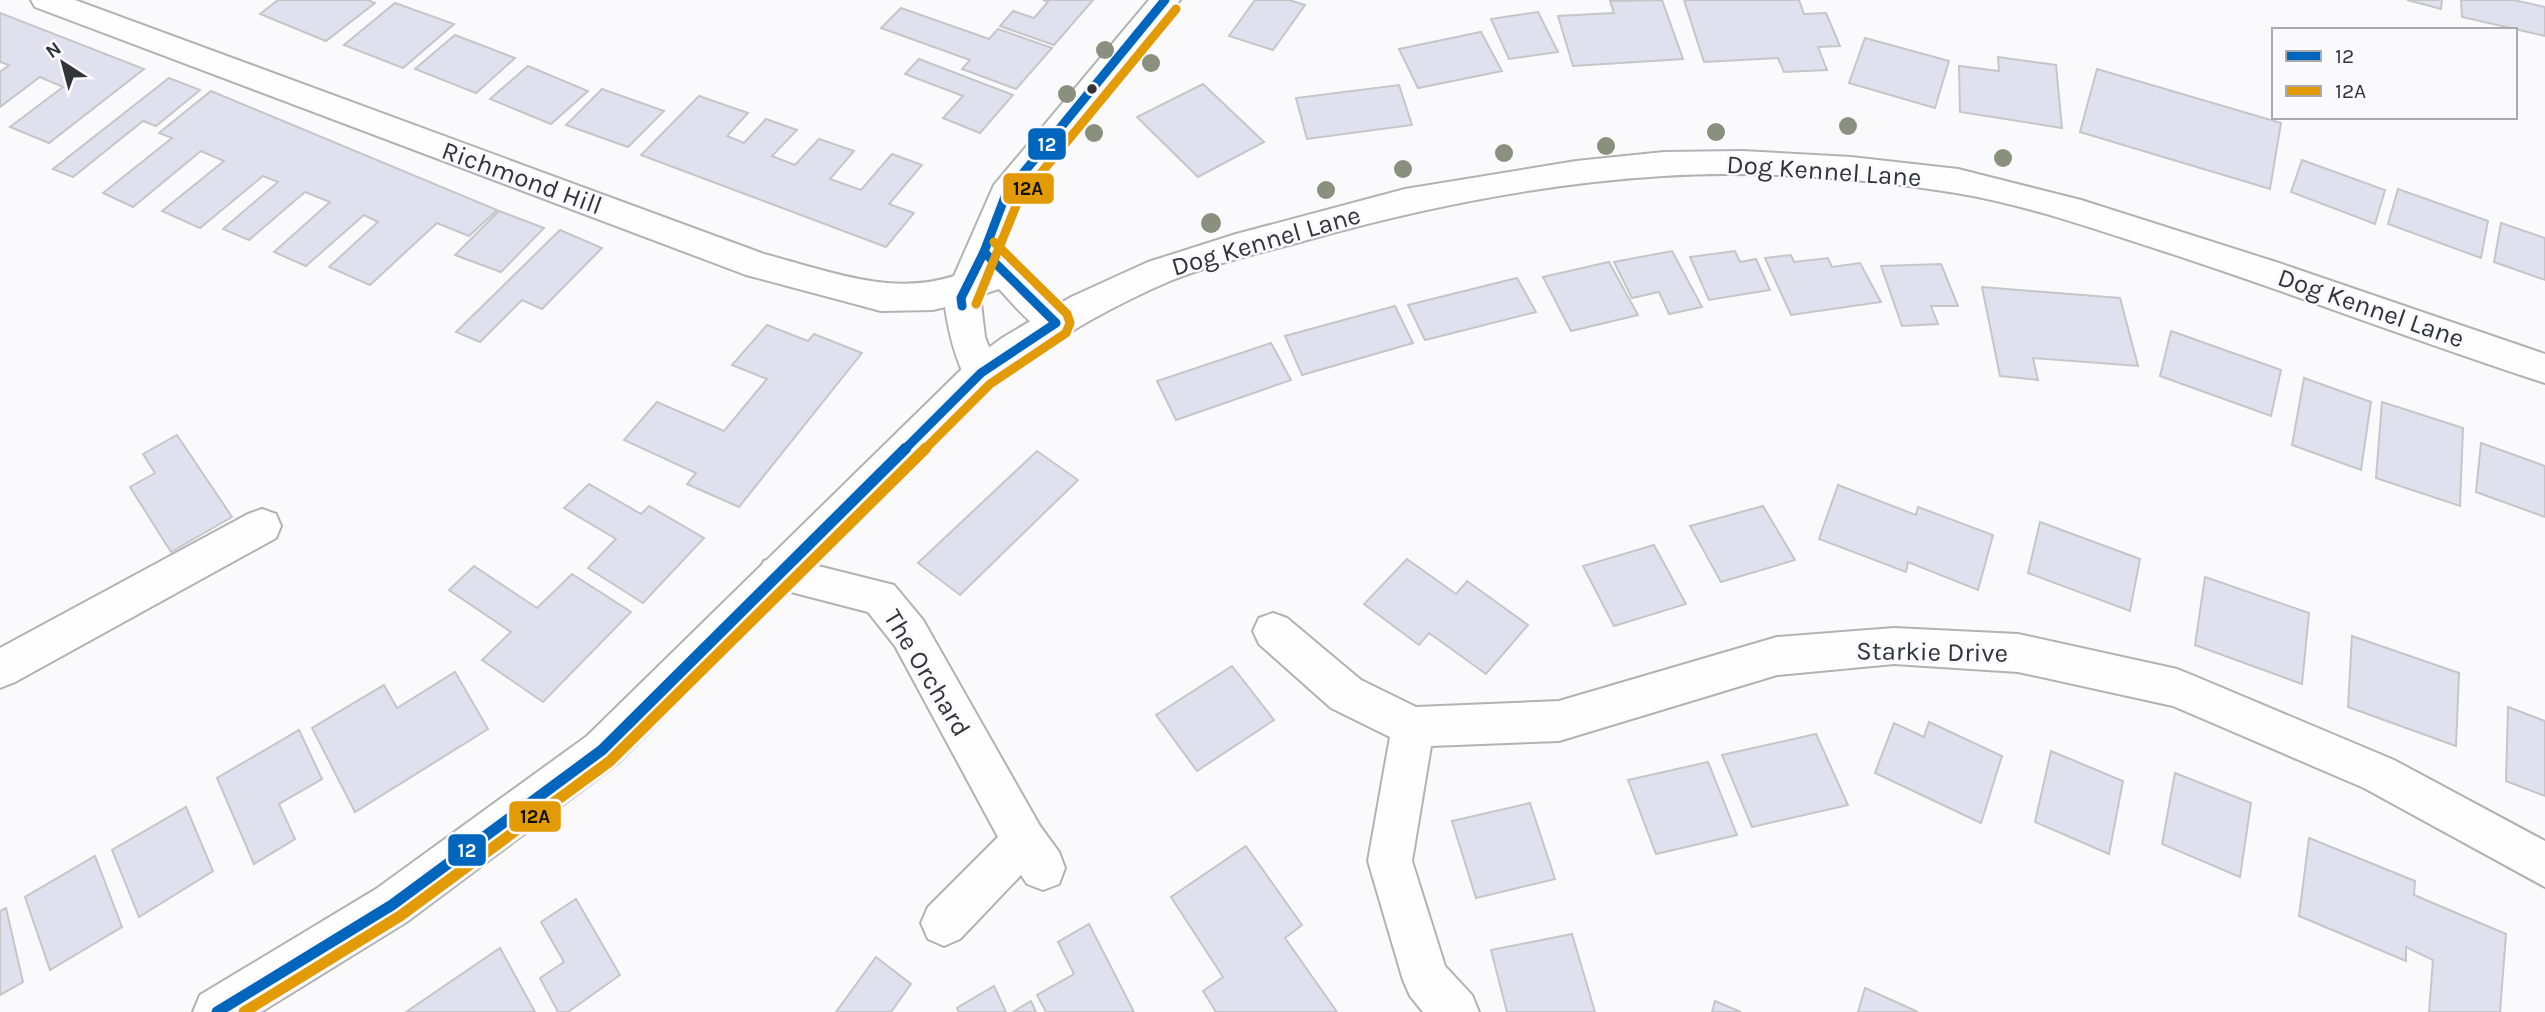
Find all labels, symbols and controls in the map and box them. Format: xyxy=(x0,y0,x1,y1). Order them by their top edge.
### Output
north arrow xyxy=(28,28,98,98)
legend xyxy=(2272,28,2517,119)
text: N xyxy=(42,37,66,63)
text: 12 xyxy=(2335,44,2354,68)
text: 12A xyxy=(2335,79,2366,103)
unlabelled marker xyxy=(1085,82,1099,96)
line badge: 12 xyxy=(1027,127,1067,161)
text: 12 xyxy=(1038,134,1056,156)
street label: Richmond Hill xyxy=(438,135,606,221)
street label: Dog Kennel Lane xyxy=(1726,149,1922,193)
line badge: 12A xyxy=(1002,172,1055,205)
text: 12A xyxy=(1013,178,1043,200)
street label: Dog Kennel Lane xyxy=(1168,199,1364,283)
street label: Dog Kennel Lane xyxy=(2274,262,2468,354)
street label: The Orchard xyxy=(877,604,977,742)
street label: Starkie Drive xyxy=(1856,635,2008,669)
line badge: 12A xyxy=(508,800,562,833)
text: 12A xyxy=(520,806,550,828)
line badge: 12 xyxy=(447,833,487,867)
text: 12 xyxy=(458,840,476,862)

